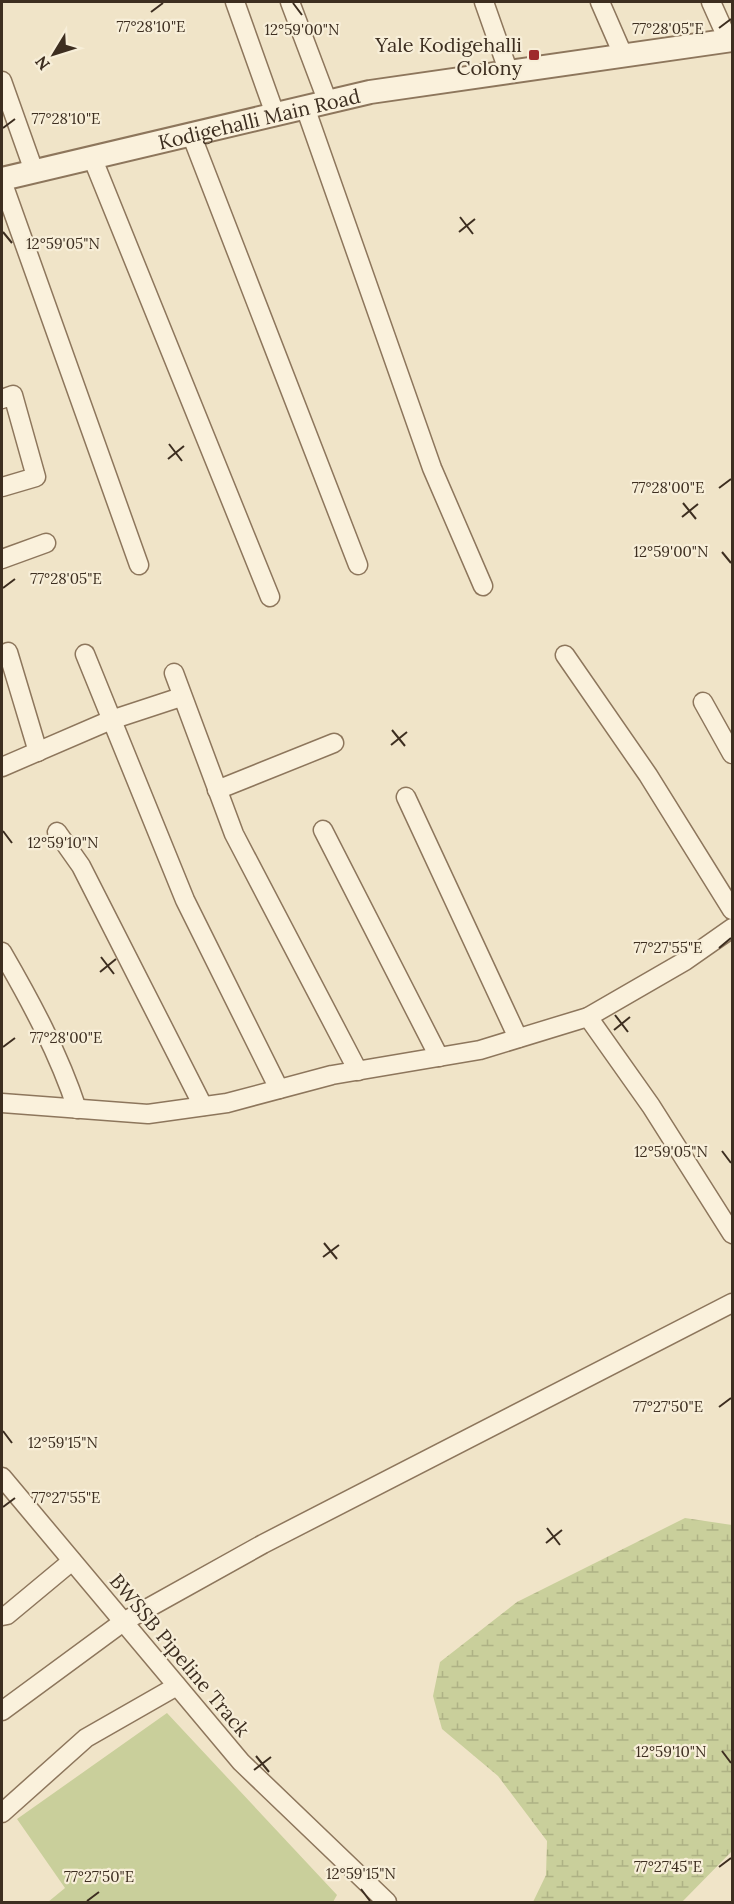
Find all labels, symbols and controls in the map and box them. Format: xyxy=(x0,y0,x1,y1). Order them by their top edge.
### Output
text: 77°28'10"E xyxy=(117,17,185,36)
text: 77°28'05"E xyxy=(632,19,704,38)
text: 12°59'00"N xyxy=(265,20,339,39)
north arrow xyxy=(24,24,84,84)
place label: Yale Kodigehalli Colony xyxy=(374,32,522,80)
marker: Yale Kodigehalli Colony xyxy=(527,48,541,62)
text: N xyxy=(30,52,54,74)
street label: Kodigehalli Main Road xyxy=(155,82,362,154)
text: 77°28'10"E xyxy=(32,109,100,128)
text: 12°59'05"N xyxy=(26,234,100,253)
text: 77°28'00"E xyxy=(632,478,704,497)
text: 12°59'00"N xyxy=(634,542,708,561)
text: 77°28'05"E xyxy=(30,569,102,588)
text: 12°59'10"N xyxy=(28,833,98,852)
text: 77°27'55"E xyxy=(634,938,702,957)
text: 77°28'00"E xyxy=(30,1028,102,1047)
text: 12°59'05"N xyxy=(634,1142,708,1161)
text: 77°27'50"E xyxy=(633,1397,703,1416)
text: 12°59'15"N xyxy=(28,1433,98,1452)
text: 77°27'55"E xyxy=(32,1488,100,1507)
street label: BWSSB Pipeline Track xyxy=(105,1568,256,1742)
text: 12°59'10"N xyxy=(636,1742,706,1761)
text: 77°27'45"E xyxy=(634,1857,702,1876)
text: 12°59'15"N xyxy=(326,1864,396,1883)
text: 77°27'50"E xyxy=(64,1867,134,1886)

